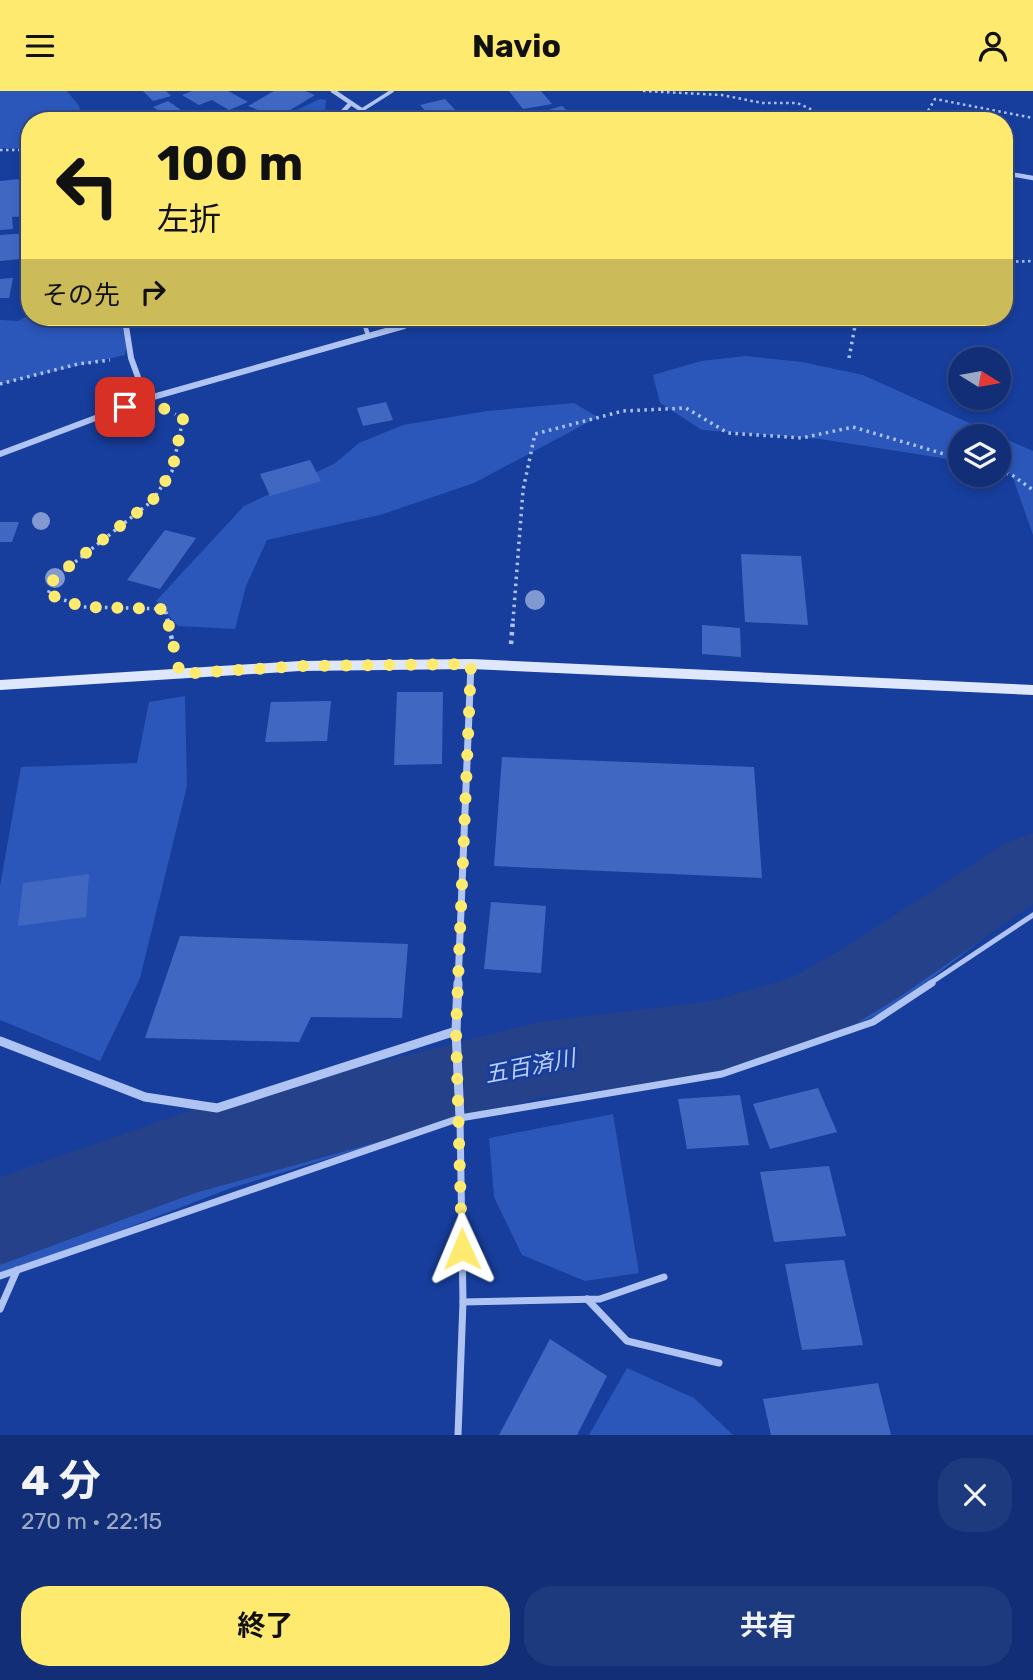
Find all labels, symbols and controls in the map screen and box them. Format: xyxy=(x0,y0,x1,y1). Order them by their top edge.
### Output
icon: menu xyxy=(21,27,59,65)
text: Navio xyxy=(472,27,561,65)
icon: person xyxy=(974,27,1012,65)
text: 100 m xyxy=(157,134,303,192)
icon: left xyxy=(42,140,133,231)
text: 左折 xyxy=(157,200,221,238)
icon: right xyxy=(134,273,172,311)
text: その先 xyxy=(42,280,120,311)
north arrow xyxy=(948,347,1012,409)
map controls xyxy=(948,347,1011,487)
pin xyxy=(95,377,155,437)
icon: arrive xyxy=(106,388,144,426)
button: layers xyxy=(948,424,1011,487)
water label: 五百済川 xyxy=(482,1043,581,1089)
position arrow xyxy=(425,1212,499,1286)
text: 4 分 xyxy=(21,1456,101,1506)
button: close xyxy=(938,1458,1012,1532)
text: 270 m · 22:15 xyxy=(21,1507,162,1535)
button: 終了 xyxy=(21,1586,510,1666)
button: 共有 xyxy=(524,1586,1012,1666)

